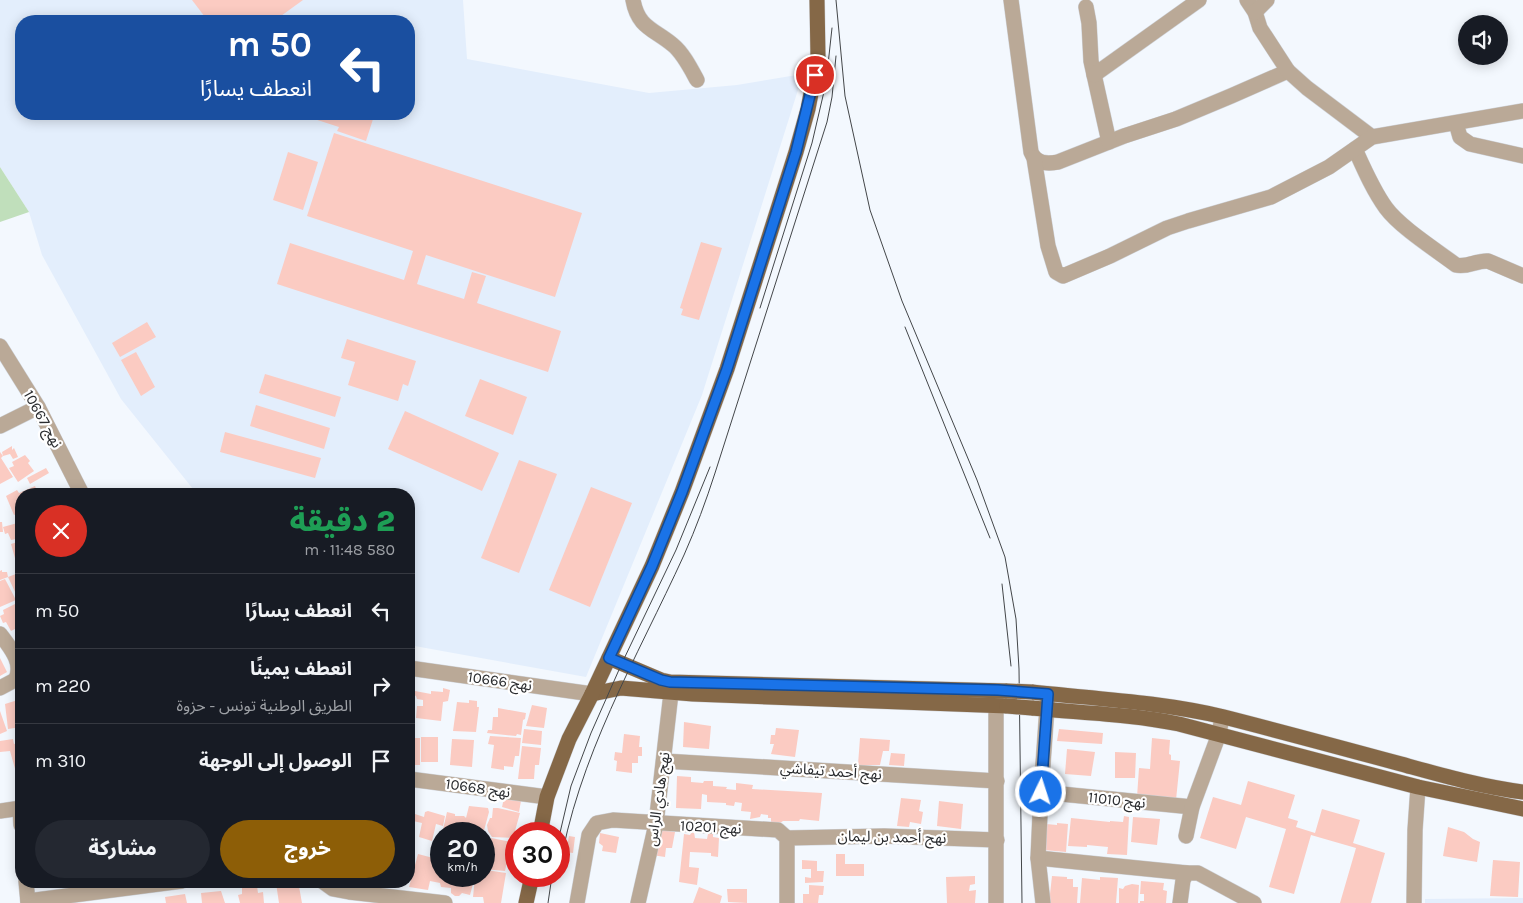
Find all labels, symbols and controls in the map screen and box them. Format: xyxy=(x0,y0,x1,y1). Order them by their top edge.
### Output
map controls xyxy=(1458,15,1508,65)
button: sound xyxy=(1458,15,1508,65)
text: 50 m xyxy=(227,24,312,65)
icon: left xyxy=(330,35,395,100)
pin xyxy=(794,54,836,96)
icon: arrive xyxy=(801,61,829,89)
text: انعطف يسارًا xyxy=(200,76,312,102)
street label: نهج 10667 xyxy=(17,387,66,452)
text: 2 دقيقة xyxy=(290,503,395,539)
button: close xyxy=(35,505,87,557)
text: 580 m · 11:48 xyxy=(304,540,395,559)
icon: left xyxy=(367,597,395,625)
text: 50 m xyxy=(35,600,79,622)
text: انعطف يسارًا xyxy=(245,600,352,622)
text: انعطف يمينًا xyxy=(250,658,352,680)
street label: نهج 10666 xyxy=(466,668,533,697)
icon: right xyxy=(367,672,395,700)
text: 220 m xyxy=(35,675,91,697)
text: الطريق الوطنية تونس - حزوة xyxy=(176,696,352,715)
icon: arrive xyxy=(367,747,395,775)
text: 310 m xyxy=(35,750,86,772)
text: الوصول إلى الوجهة xyxy=(199,750,352,772)
street label: نهج هادي الراس xyxy=(642,751,676,848)
street label: نهج أحمد تيفاشي xyxy=(779,758,883,787)
position arrow xyxy=(1014,765,1066,817)
street label: نهج 10668 xyxy=(444,775,512,804)
street label: نهج 11010 xyxy=(1087,788,1147,815)
street label: نهج 10201 xyxy=(680,816,742,841)
button: مشاركة xyxy=(35,820,210,878)
button: خروج xyxy=(220,820,395,878)
speed limit sign: 30 xyxy=(505,822,570,887)
street label: نهج أحمد بن ليمان xyxy=(837,827,947,850)
text: 20 xyxy=(447,834,478,863)
text: km/h xyxy=(447,860,478,874)

